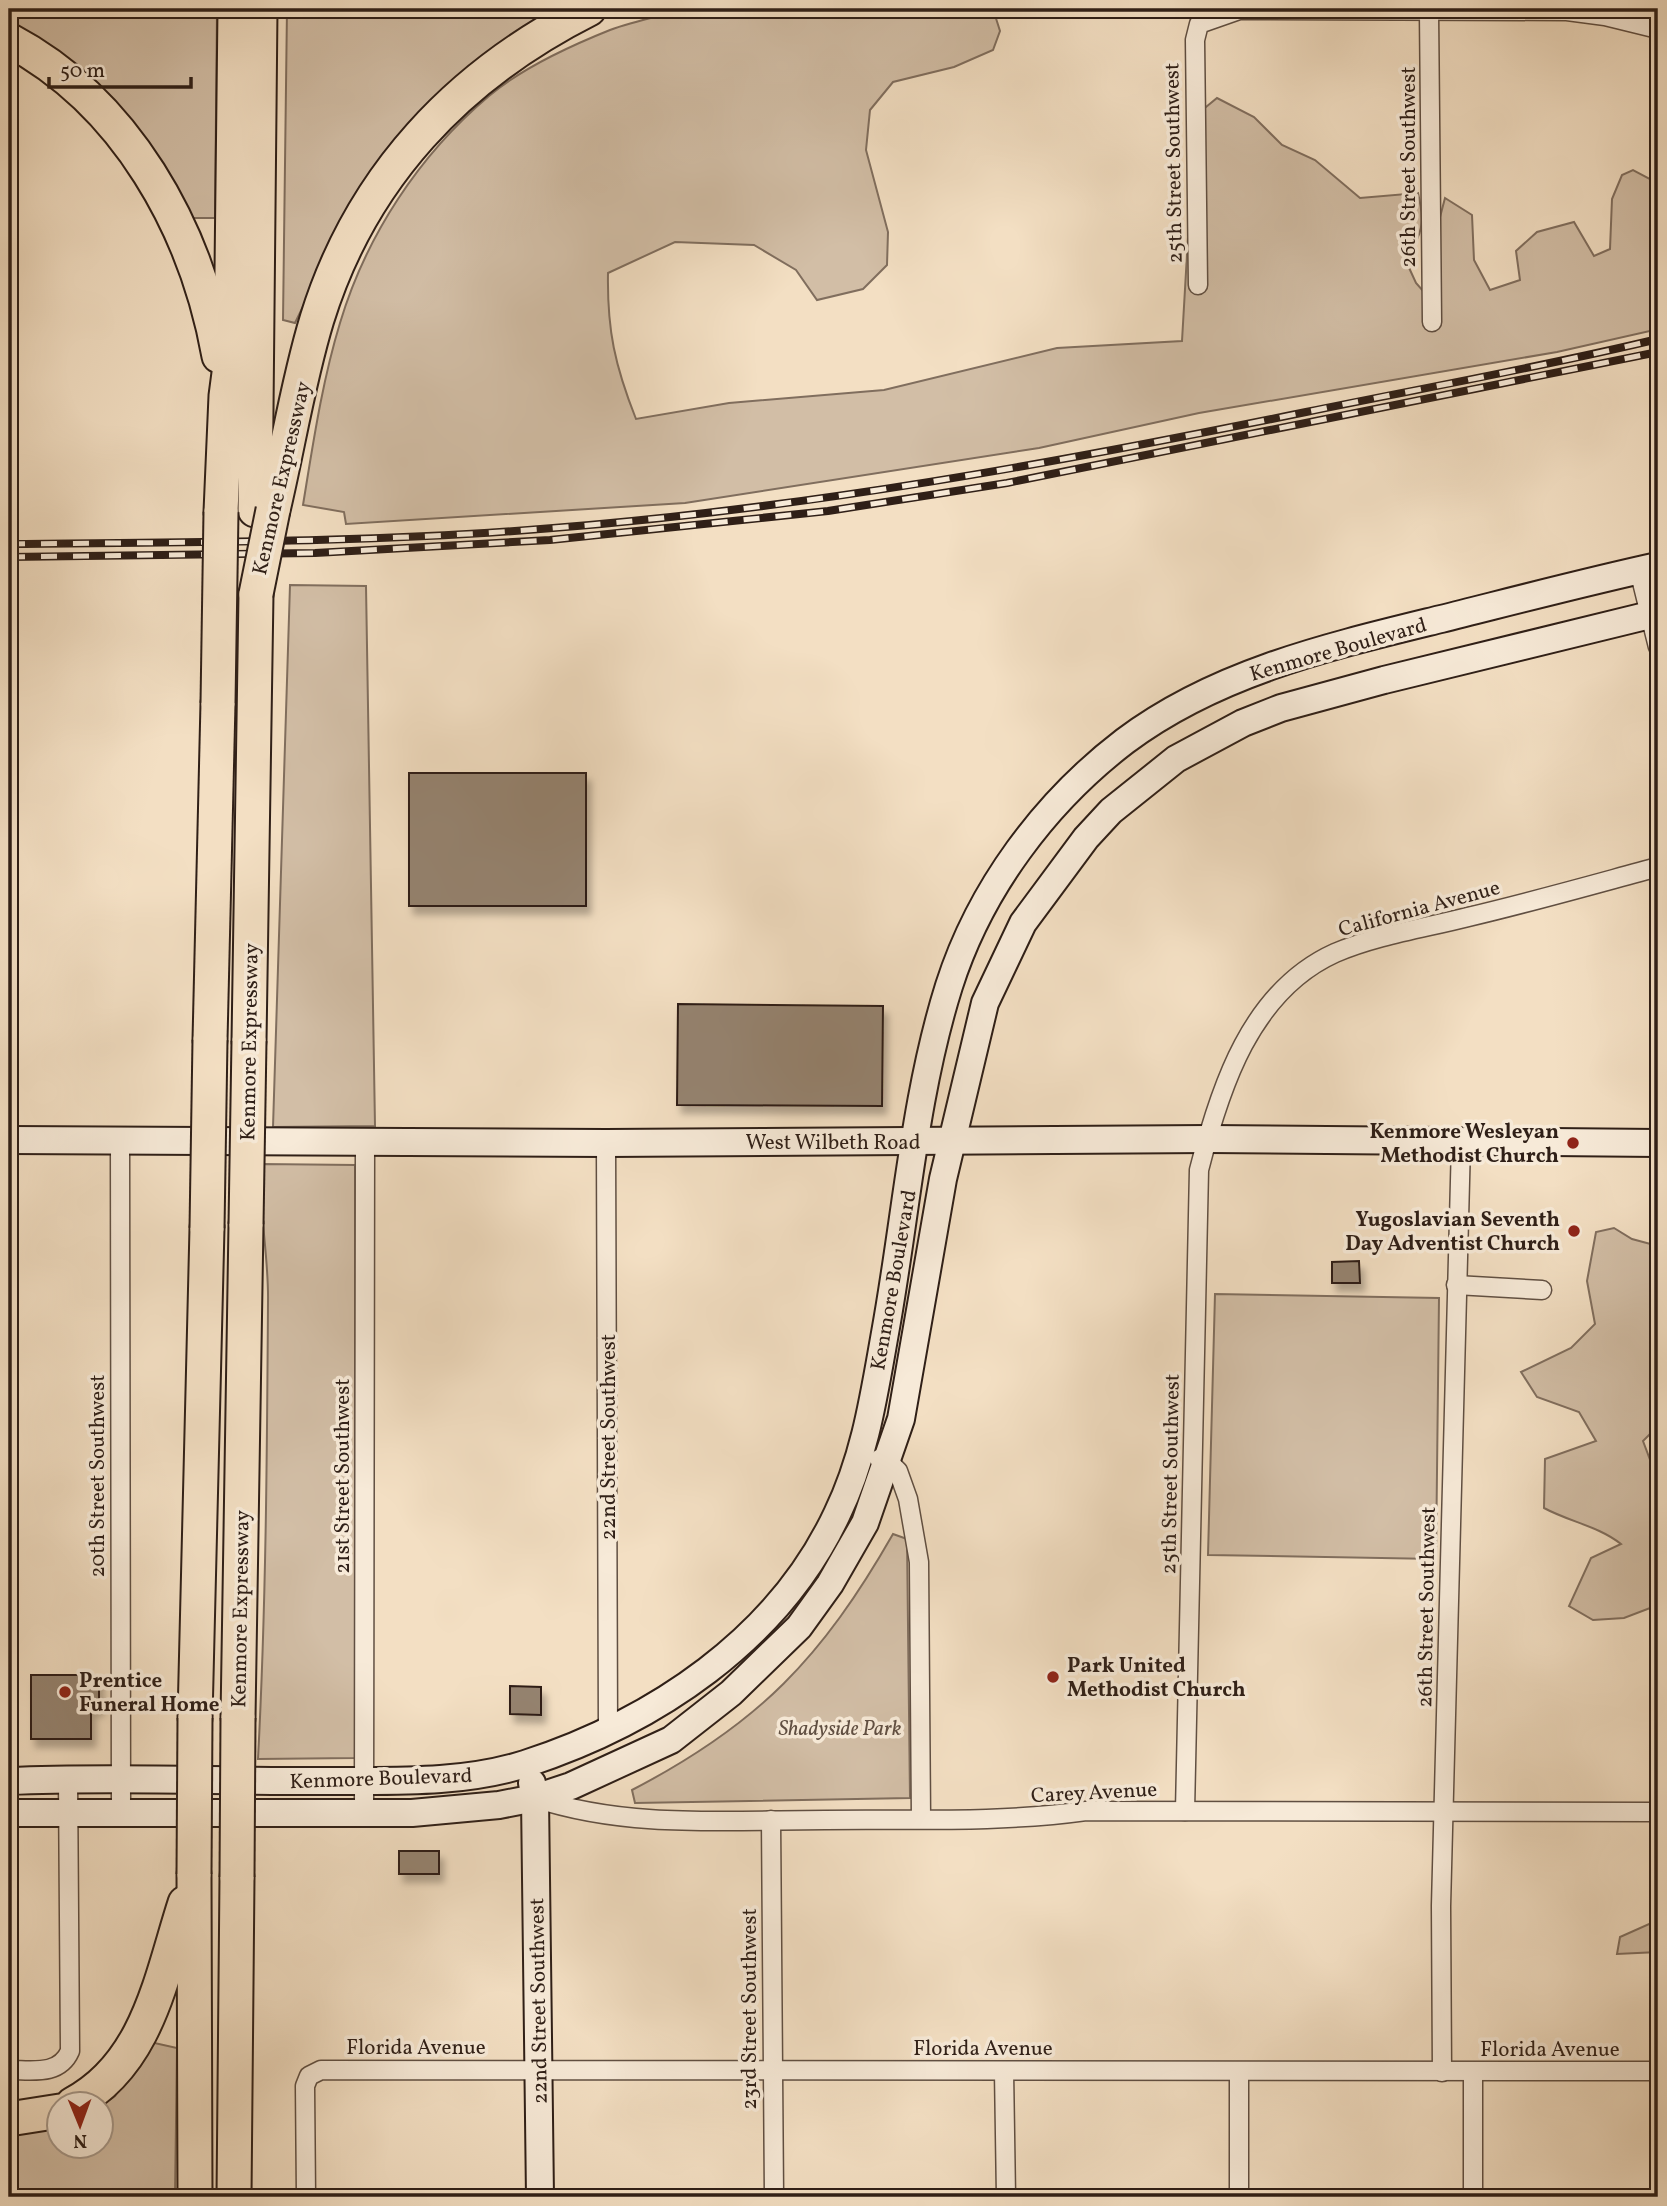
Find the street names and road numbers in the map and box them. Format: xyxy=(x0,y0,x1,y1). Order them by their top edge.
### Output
street label: 25th Street Southwest xyxy=(1158,62,1191,264)
street label: 26th Street Southwest xyxy=(1395,66,1424,268)
street label: Kenmore Expressway xyxy=(246,378,319,578)
street label: Kenmore Boulevard xyxy=(1246,611,1430,690)
street label: California Avenue xyxy=(1335,874,1503,945)
street label: Kenmore Expressway xyxy=(234,942,267,1141)
street label: West Wilbeth Road xyxy=(745,1129,921,1158)
street label: Kenmore Boulevard xyxy=(864,1188,925,1373)
street label: 22nd Street Southwest xyxy=(595,1334,624,1540)
street label: 25th Street Southwest xyxy=(1155,1373,1188,1575)
street label: 20th Street Southwest xyxy=(84,1374,113,1578)
street label: 21st Street Southwest xyxy=(329,1378,358,1574)
street label: 26th Street Southwest xyxy=(1411,1506,1444,1708)
street label: Kenmore Expressway xyxy=(225,1509,258,1708)
street label: Kenmore Boulevard xyxy=(289,1762,473,1797)
street label: Carey Avenue xyxy=(1030,1776,1158,1811)
street label: 22nd Street Southwest xyxy=(523,1898,556,2104)
street label: 23rd Street Southwest xyxy=(736,1908,765,2110)
street label: Florida Avenue xyxy=(346,2034,486,2063)
street label: Florida Avenue xyxy=(913,2035,1053,2064)
street label: Florida Avenue xyxy=(1480,2036,1620,2065)

